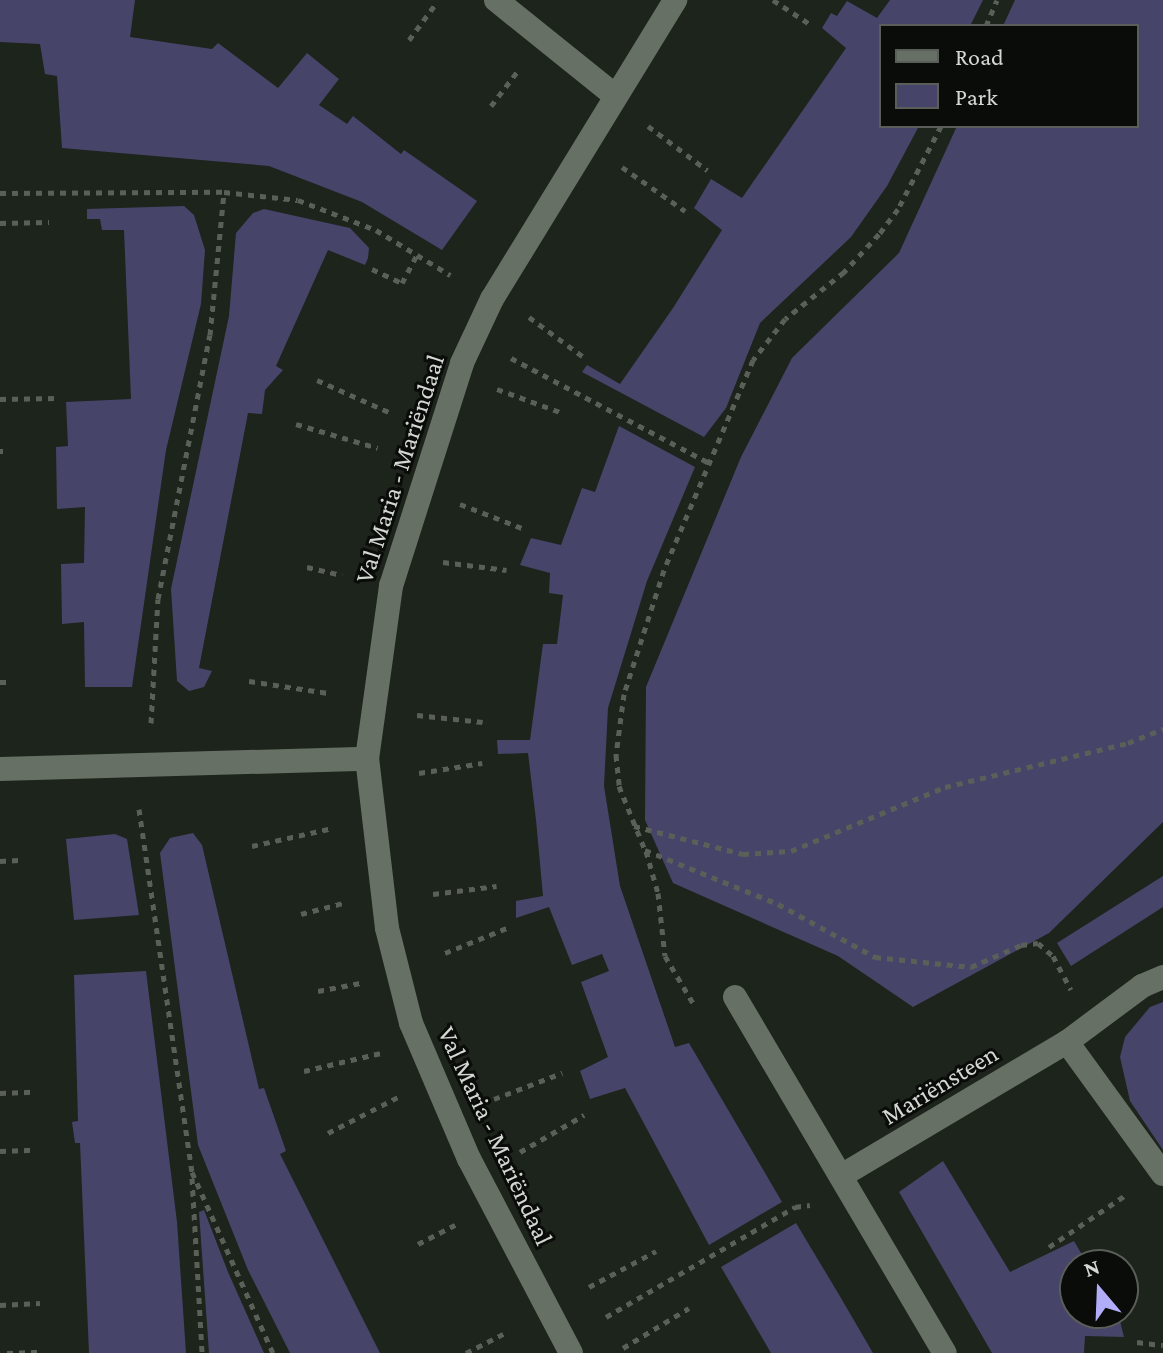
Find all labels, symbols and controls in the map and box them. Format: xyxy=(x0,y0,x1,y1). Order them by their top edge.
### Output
legend xyxy=(879,24,1139,128)
text: Road xyxy=(955,43,1004,70)
text: Park xyxy=(955,83,998,110)
street label: Val Maria - Mariëndaal xyxy=(348,351,452,587)
street label: Val Maria - Mariëndaal xyxy=(431,1022,559,1250)
street label: Mariënsteen xyxy=(876,1038,1004,1132)
north arrow xyxy=(1059,1249,1139,1329)
text: N xyxy=(1081,1253,1103,1282)

